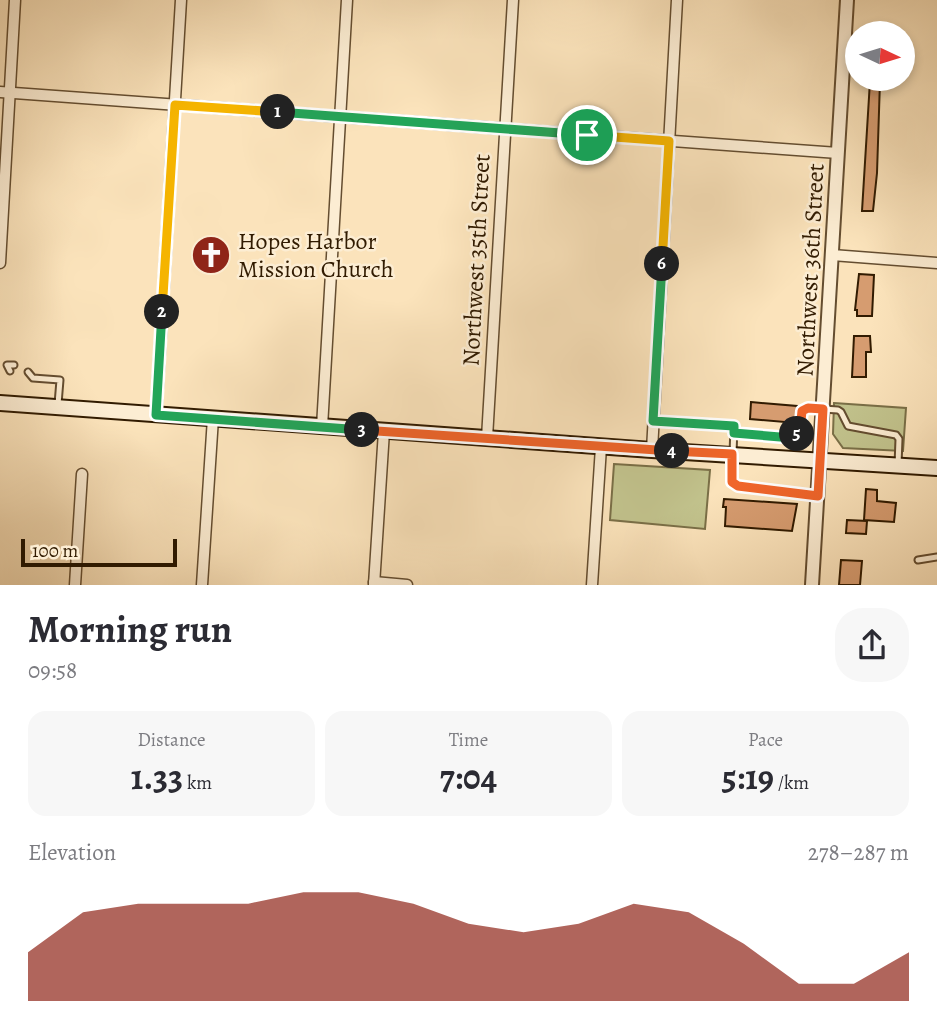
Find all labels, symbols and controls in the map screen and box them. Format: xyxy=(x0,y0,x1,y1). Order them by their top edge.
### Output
north arrow xyxy=(845,21,915,91)
map controls xyxy=(845,21,915,91)
pin: 1 xyxy=(260,94,296,130)
text: 1 xyxy=(274,98,281,124)
pin xyxy=(557,105,617,165)
icon: arrive xyxy=(568,116,606,154)
street label: Northwest 35th Street xyxy=(454,153,498,367)
street label: Northwest 36th Street xyxy=(788,163,832,377)
place label: Hopes Harbor Mission Church xyxy=(238,225,394,285)
church icon: Hopes Harbor Mission Church xyxy=(190,234,232,276)
pin: 6 xyxy=(644,246,680,282)
text: 6 xyxy=(657,250,666,276)
pin: 2 xyxy=(144,294,180,330)
text: 2 xyxy=(157,298,166,324)
pin: 3 xyxy=(344,412,380,448)
text: 3 xyxy=(357,416,366,442)
pin: 5 xyxy=(780,416,814,452)
text: 5 xyxy=(792,420,801,446)
pin: 4 xyxy=(654,434,690,468)
text: 4 xyxy=(667,437,676,463)
scale bar xyxy=(21,536,177,568)
text: 100 m xyxy=(32,538,78,564)
text: Morning run xyxy=(28,603,232,655)
button: share xyxy=(835,608,909,682)
text: 09:58 xyxy=(28,655,77,686)
text: Distance xyxy=(137,727,206,753)
text: Time xyxy=(449,727,488,753)
text: Pace xyxy=(748,727,783,753)
text: 1.33 xyxy=(131,753,183,801)
text: 7:04 xyxy=(440,753,497,801)
text: 5:19 xyxy=(722,753,774,801)
text: km xyxy=(183,770,212,796)
text: /km xyxy=(774,770,809,796)
text: Elevation xyxy=(28,837,116,868)
text: 278–287 m xyxy=(808,837,909,868)

